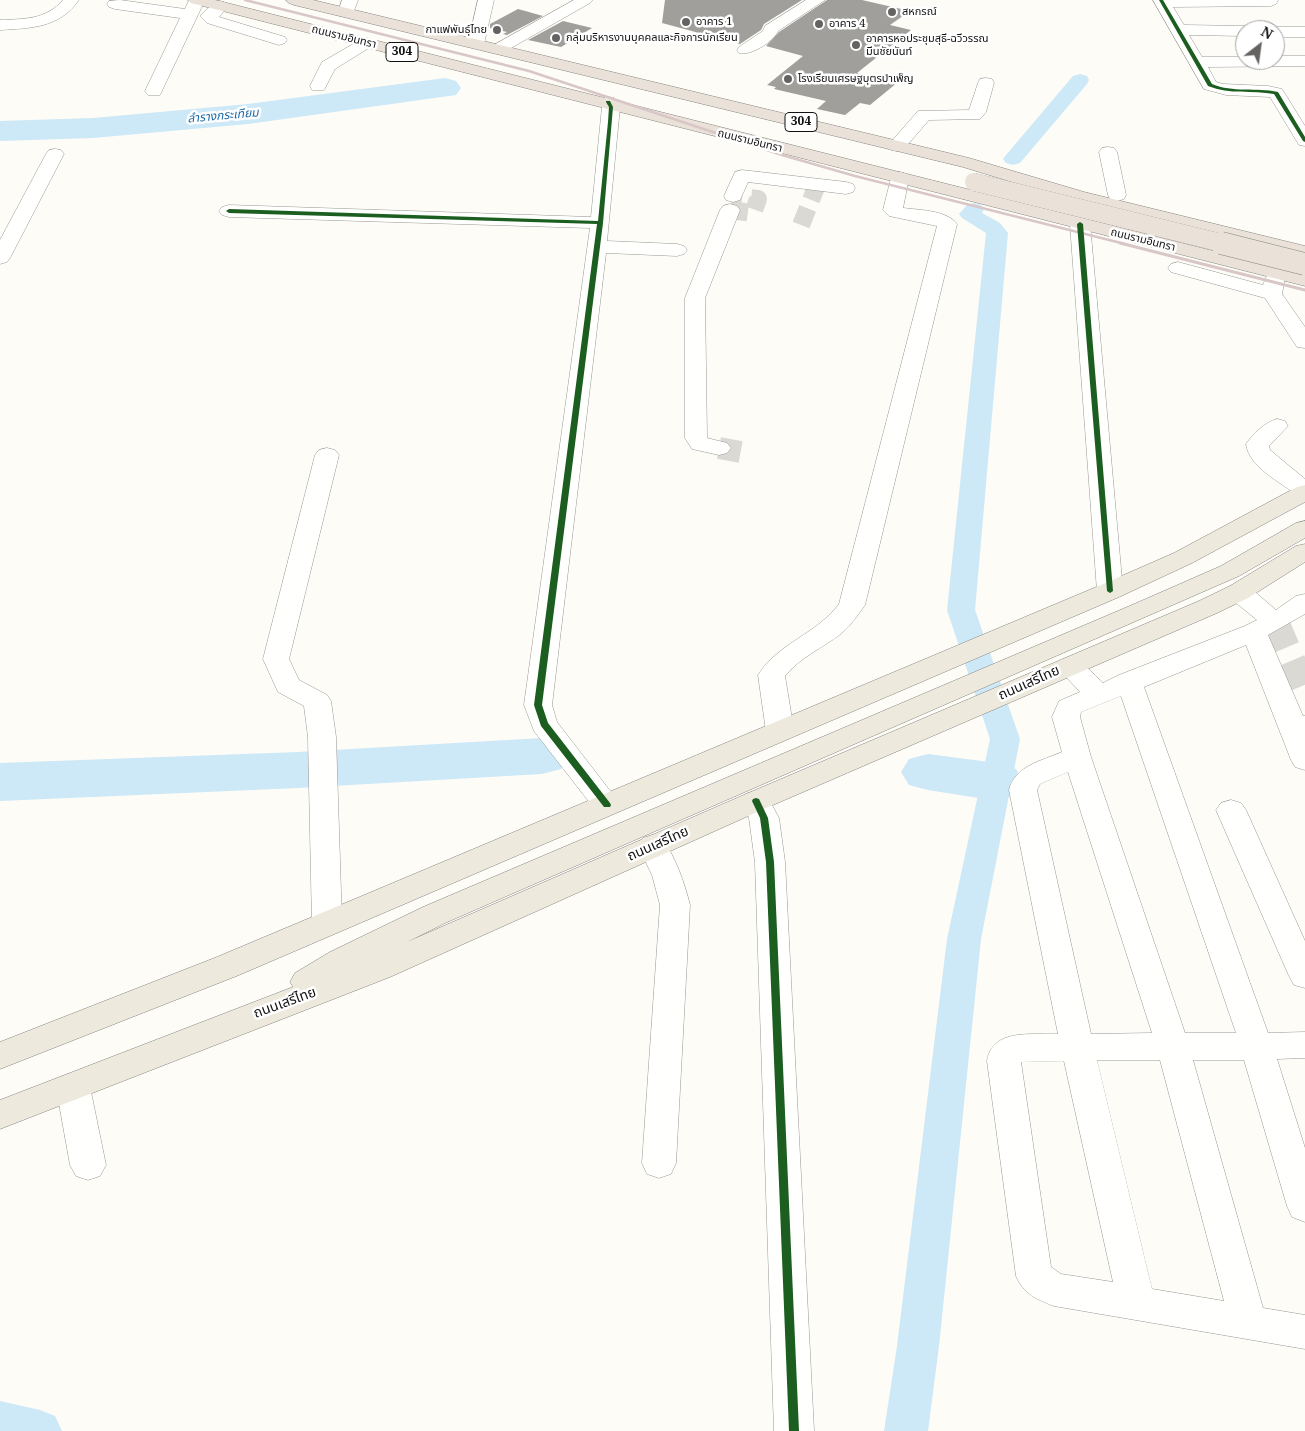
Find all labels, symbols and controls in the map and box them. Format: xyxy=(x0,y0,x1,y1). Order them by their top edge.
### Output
place label: สหกรณ์ xyxy=(902,5,937,19)
marker: สหกรณ์ xyxy=(886,6,898,18)
place label: อาคาร 1 xyxy=(696,15,732,29)
marker: อาคาร 1 xyxy=(680,16,692,28)
place label: อาคาร 4 xyxy=(829,17,865,31)
marker: อาคาร 4 xyxy=(813,18,825,30)
north arrow xyxy=(1235,20,1285,70)
text: N xyxy=(1258,21,1277,43)
street label: ถนนรามอินทรา xyxy=(310,23,378,51)
place label: กาแฟพันธ์ุไทย xyxy=(425,23,487,37)
marker: กาแฟพันธ์ุไทย xyxy=(491,24,503,36)
place label: กลุ่มบริหารงานบุคคลและกิจการนักเรียน xyxy=(566,31,738,45)
marker: กลุ่มบริหารงานบุคคลและกิจการนักเรียน xyxy=(550,32,562,44)
place label: อาคารหอประชุมสุธี-ฉวีวรรณ มีนชัยนันท์ xyxy=(866,32,989,58)
marker: อาคารหอประชุมสุธี-ฉวีวรรณ มีนชัยนันท์ xyxy=(850,39,862,51)
road number: 304 xyxy=(386,42,418,62)
place label: โรงเรียนเศรษฐบุตรบำเพ็ญ xyxy=(798,72,914,86)
marker: โรงเรียนเศรษฐบุตรบำเพ็ญ xyxy=(782,73,794,85)
water label: ลำรางกระเทียม xyxy=(187,106,259,126)
road number: 304 xyxy=(785,112,817,132)
street label: ถนนรามอินทรา xyxy=(716,127,784,155)
street label: ถนนรามอินทรา xyxy=(1109,226,1177,254)
street label: ถนนเสรีไทย xyxy=(996,662,1062,704)
street label: ถนนเสรีไทย xyxy=(625,823,691,865)
street label: ถนนเสรีไทย xyxy=(251,984,319,1022)

